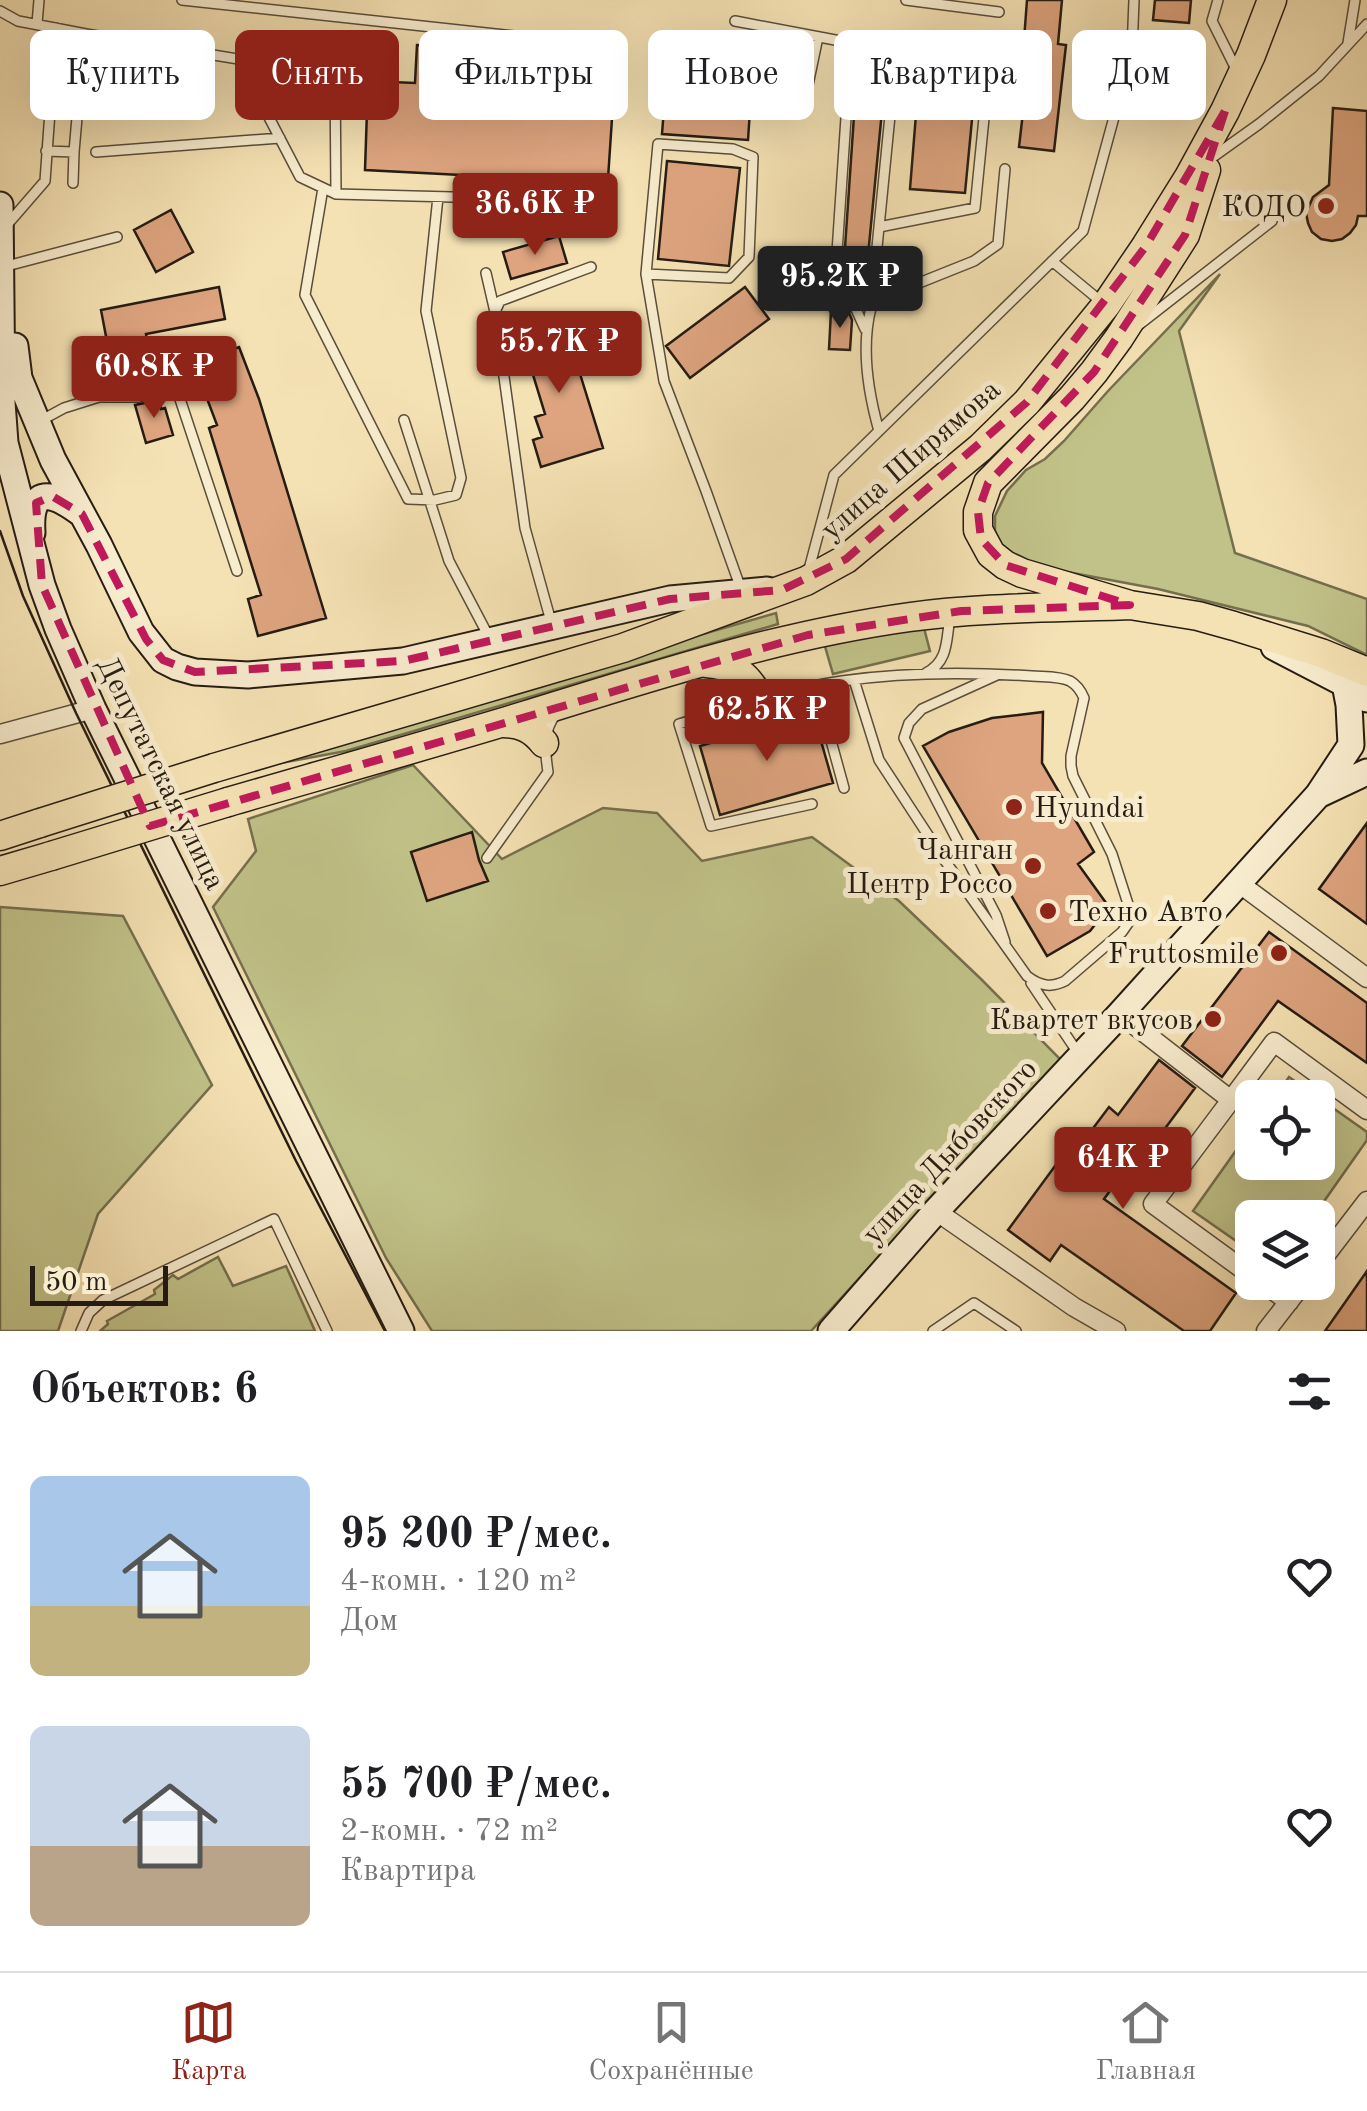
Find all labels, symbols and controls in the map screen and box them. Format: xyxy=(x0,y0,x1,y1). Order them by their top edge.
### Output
chip: Купить xyxy=(30,30,215,120)
chip: Снять xyxy=(235,30,399,120)
chip: Фильтры xyxy=(419,30,628,120)
chip: Новое xyxy=(648,30,814,120)
chip: Квартира xyxy=(834,30,1052,120)
chip: Дом xyxy=(1072,30,1206,120)
pin: 36.6K ₽ xyxy=(443,173,627,258)
text: 36.6K ₽ xyxy=(475,189,595,221)
place label: КОДО xyxy=(1221,193,1306,223)
marker: КОДО xyxy=(1315,195,1337,217)
pin: 95.2K ₽ xyxy=(748,246,932,331)
text: 95.2K ₽ xyxy=(780,262,900,294)
pin: 55.7K ₽ xyxy=(467,311,651,396)
text: 55.7K ₽ xyxy=(499,327,619,359)
pin: 60.8K ₽ xyxy=(62,336,246,421)
text: 60.8K ₽ xyxy=(94,352,214,384)
street label: улица Ширямова xyxy=(816,375,1007,546)
street label: Депутатская улица xyxy=(91,653,230,895)
pin: 62.5K ₽ xyxy=(675,679,859,764)
text: 62.5K ₽ xyxy=(707,695,827,727)
place label: Hyundai xyxy=(1034,794,1144,824)
marker: Hyundai xyxy=(1003,796,1025,818)
place label: Чанган Центр Россо xyxy=(846,836,1013,900)
marker: Чанган Центр Россо xyxy=(1022,855,1044,877)
place label: Техно Авто xyxy=(1068,898,1223,928)
marker: Техно Авто xyxy=(1037,900,1059,922)
place label: Fruttosmile xyxy=(1108,940,1259,970)
marker: Fruttosmile xyxy=(1268,942,1290,964)
place label: Квартет вкусов xyxy=(990,1006,1193,1036)
marker: Квартет вкусов xyxy=(1202,1008,1224,1030)
street label: улица Дыбовского xyxy=(857,1054,1044,1251)
map controls xyxy=(1235,1080,1335,1300)
button: locate xyxy=(1235,1080,1335,1180)
pin: 64K ₽ xyxy=(1053,1127,1193,1212)
text: 64K ₽ xyxy=(1076,1143,1170,1175)
button: layers xyxy=(1235,1200,1335,1300)
scale bar xyxy=(30,1261,168,1306)
text: 50 m xyxy=(45,1269,108,1297)
icon: filters xyxy=(1282,1364,1337,1419)
text: Объектов: 6 xyxy=(30,1370,258,1412)
text: 95 200 ₽/мес. xyxy=(340,1515,612,1557)
icon: home xyxy=(110,1516,230,1636)
icon: heart xyxy=(1282,1549,1337,1604)
text: 4-комн. · 120 m² xyxy=(340,1566,576,1598)
text: Дом xyxy=(340,1606,398,1638)
text: 55 700 ₽/мес. xyxy=(340,1765,612,1807)
icon: home xyxy=(110,1766,230,1886)
icon: heart xyxy=(1282,1799,1337,1854)
text: 2-комн. · 72 m² xyxy=(340,1816,558,1848)
text: Квартира xyxy=(340,1856,476,1888)
tab: Карта xyxy=(171,1995,247,2090)
tab: Сохранённые xyxy=(588,1995,754,2090)
tab: Главная xyxy=(1095,1995,1196,2090)

